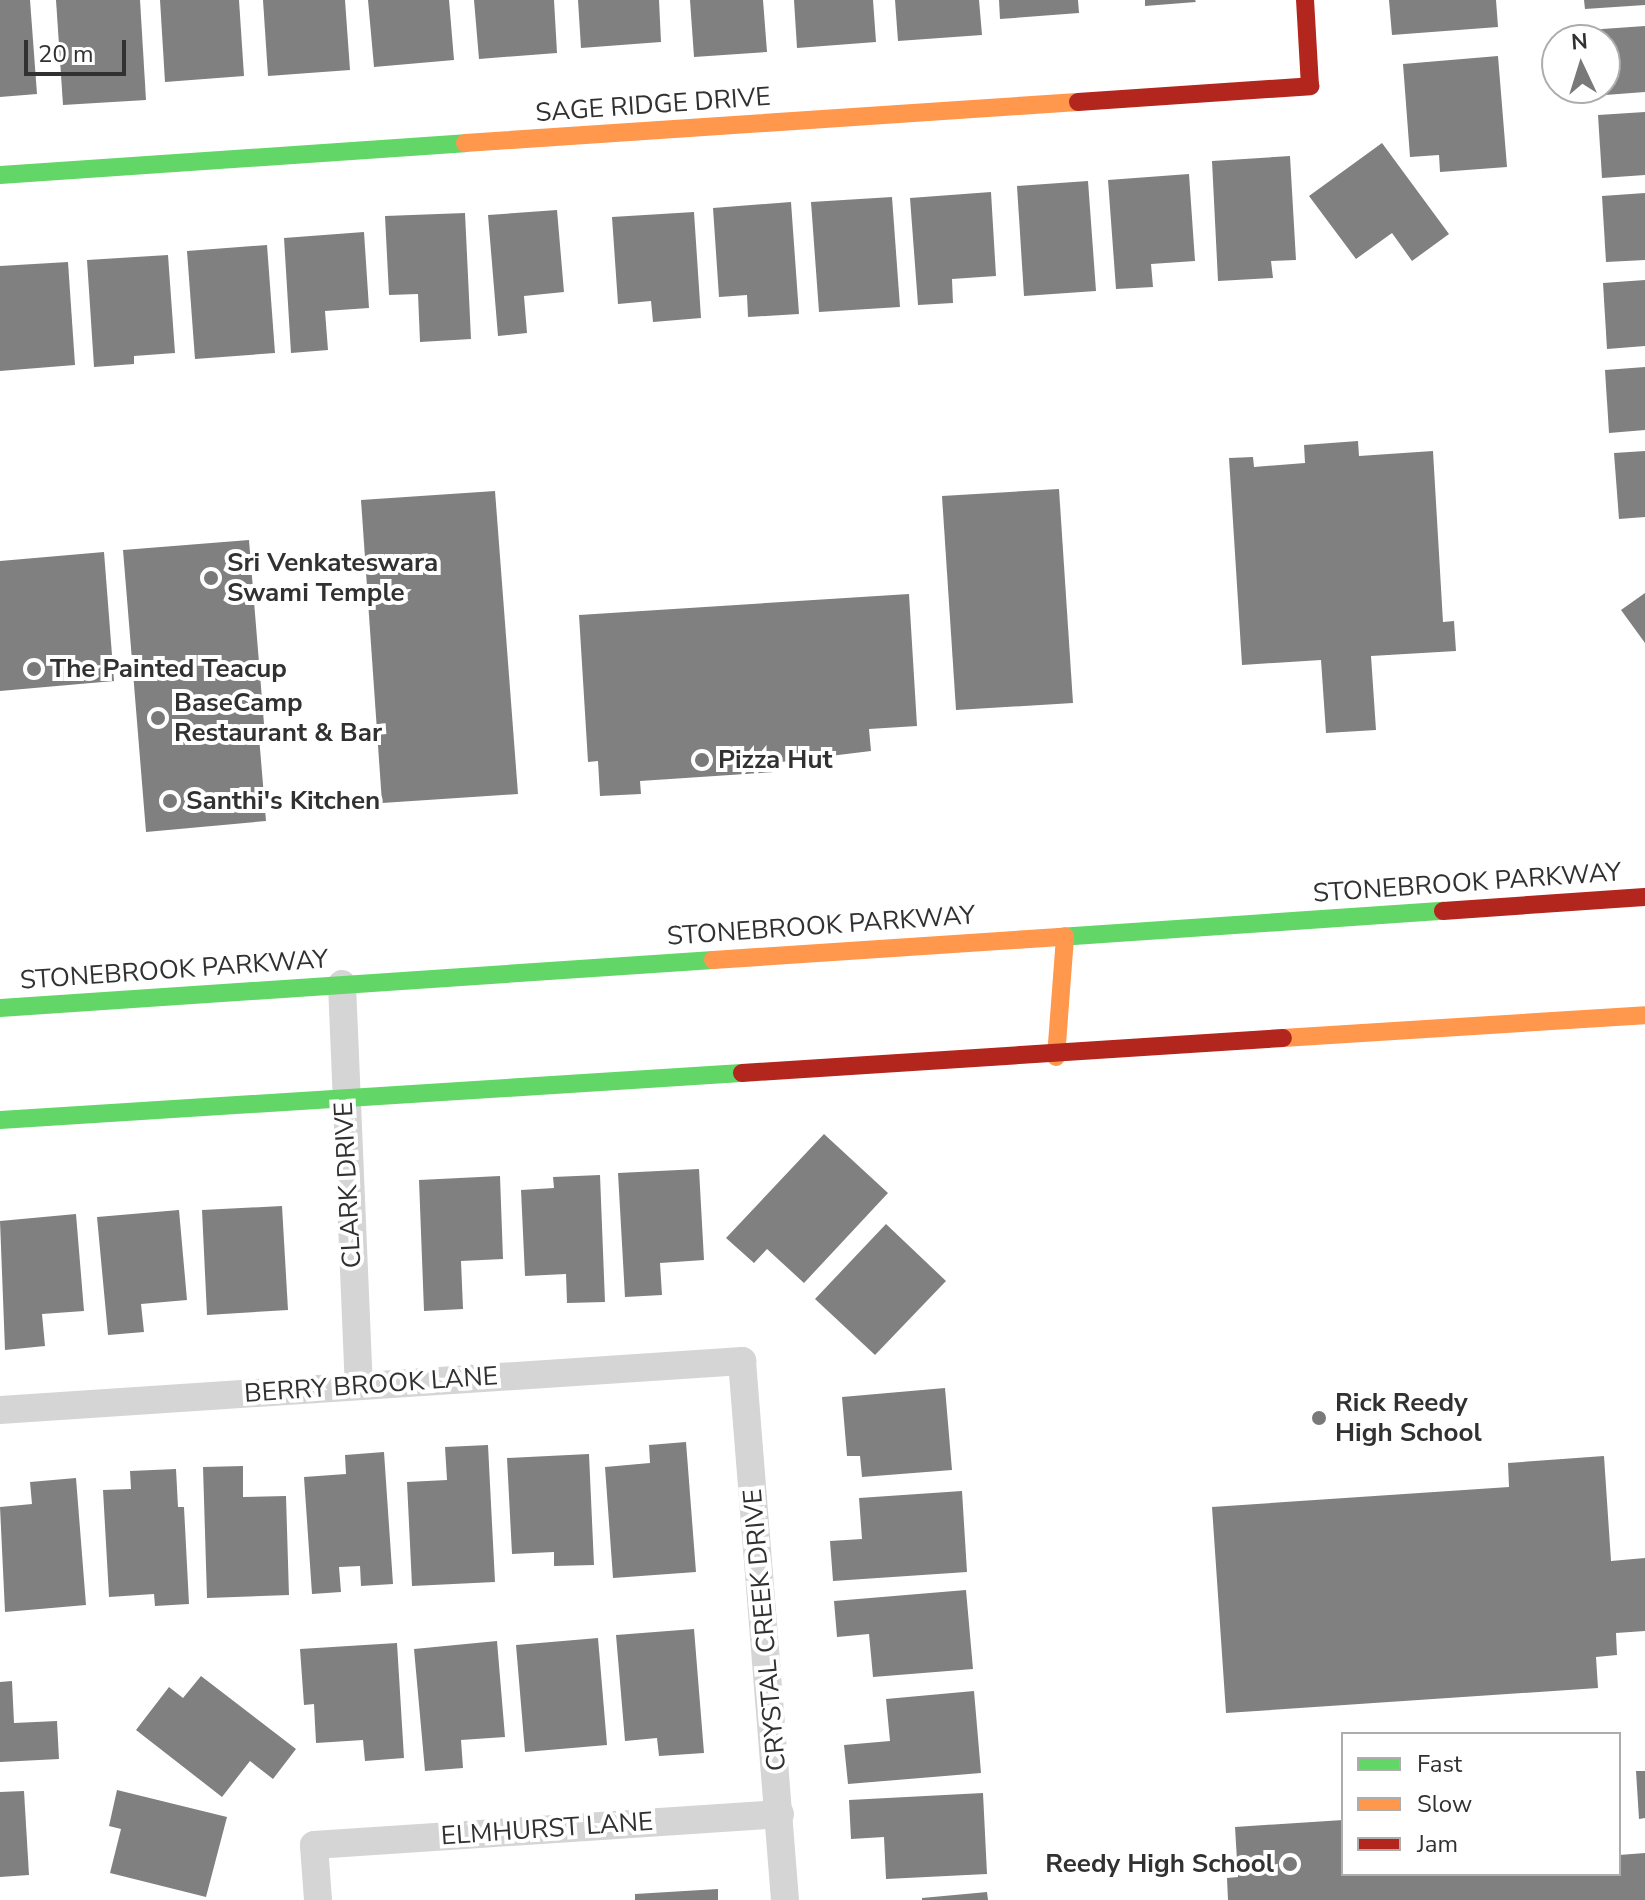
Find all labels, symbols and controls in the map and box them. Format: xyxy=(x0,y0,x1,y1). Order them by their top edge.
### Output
scale bar xyxy=(28,24,130,74)
north arrow xyxy=(1541,24,1621,104)
text: N xyxy=(1570,27,1589,58)
text: 20 m xyxy=(38,38,94,70)
street label: SAGE RIDGE DRIVE xyxy=(534,81,772,129)
place label: Sri Venkateswara Swami Temple xyxy=(227,547,438,608)
marker: Sri Venkateswara Swami Temple xyxy=(202,569,220,587)
place label: The Painted Teacup xyxy=(50,653,287,685)
marker: The Painted Teacup xyxy=(25,660,43,678)
place label: BaseCamp Restaurant & Bar xyxy=(174,687,382,748)
marker: BaseCamp Restaurant & Bar xyxy=(149,709,167,727)
place label: Pizza Hut xyxy=(718,744,832,776)
marker: Pizza Hut xyxy=(693,751,711,769)
place label: Santhi's Kitchen xyxy=(186,785,380,817)
marker: Santhi's Kitchen xyxy=(161,792,179,810)
street label: STONEBROOK PARKWAY xyxy=(1312,857,1622,909)
street label: STONEBROOK PARKWAY xyxy=(666,900,976,952)
street label: STONEBROOK PARKWAY xyxy=(19,944,329,996)
street label: CLARK DRIVE xyxy=(328,1101,368,1269)
street label: BERRY BROOK LANE xyxy=(243,1361,499,1409)
place label: Rick Reedy High School xyxy=(1335,1387,1482,1448)
marker: Rick Reedy High School xyxy=(1310,1409,1328,1427)
street label: CRYSTAL CREEK DRIVE xyxy=(737,1488,793,1772)
legend xyxy=(1341,1732,1621,1876)
text: Fast xyxy=(1417,1748,1462,1780)
text: Slow xyxy=(1417,1788,1472,1820)
street label: ELMHURST LANE xyxy=(440,1806,654,1852)
text: Jam xyxy=(1417,1828,1458,1860)
place label: Reedy High School xyxy=(1045,1848,1274,1880)
marker: Reedy High School xyxy=(1281,1855,1299,1873)

